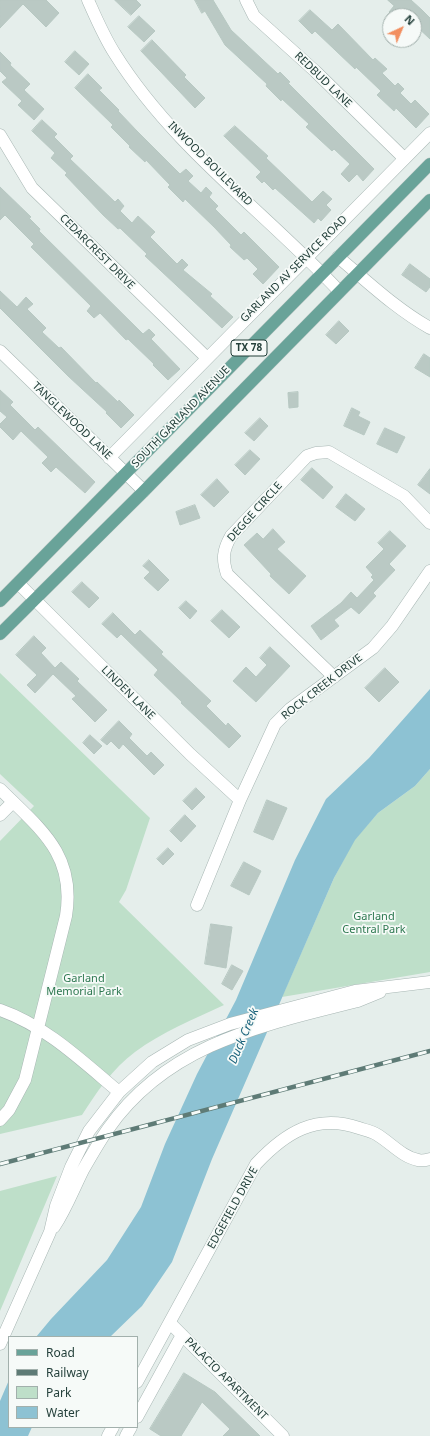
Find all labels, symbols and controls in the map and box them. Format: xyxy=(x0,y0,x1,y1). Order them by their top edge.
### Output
north arrow xyxy=(382,8,422,48)
text: N xyxy=(402,11,418,28)
street label: REDBUD LANE xyxy=(292,49,354,111)
street label: INWOOD BOULEVARD xyxy=(165,119,255,209)
street label: CEDARCREST DRIVE xyxy=(57,212,137,292)
street label: GARLAND AV SERVICE ROAD xyxy=(238,213,350,325)
road number: TX 78 xyxy=(231,340,267,356)
street label: SOUTH GARLAND AVENUE xyxy=(129,364,233,470)
street label: TANGLEWOOD LANE xyxy=(29,379,115,463)
street label: DEGGE CIRCLE xyxy=(225,480,285,544)
street label: ROCK CREEK DRIVE xyxy=(279,651,365,723)
street label: LINDEN LANE xyxy=(98,663,158,723)
park label: Garland Central Park xyxy=(342,910,406,936)
park label: Garland Memorial Park xyxy=(46,972,122,998)
water label: Duck Creek xyxy=(226,1006,262,1066)
street label: EDGEFIELD DRIVE xyxy=(205,1165,261,1251)
street label: PALACIO APARTMENT xyxy=(182,1335,270,1423)
legend xyxy=(8,1336,138,1428)
text: Road xyxy=(46,1344,75,1361)
text: Railway xyxy=(46,1364,89,1381)
text: Park xyxy=(46,1384,71,1401)
text: Water xyxy=(46,1404,80,1421)

